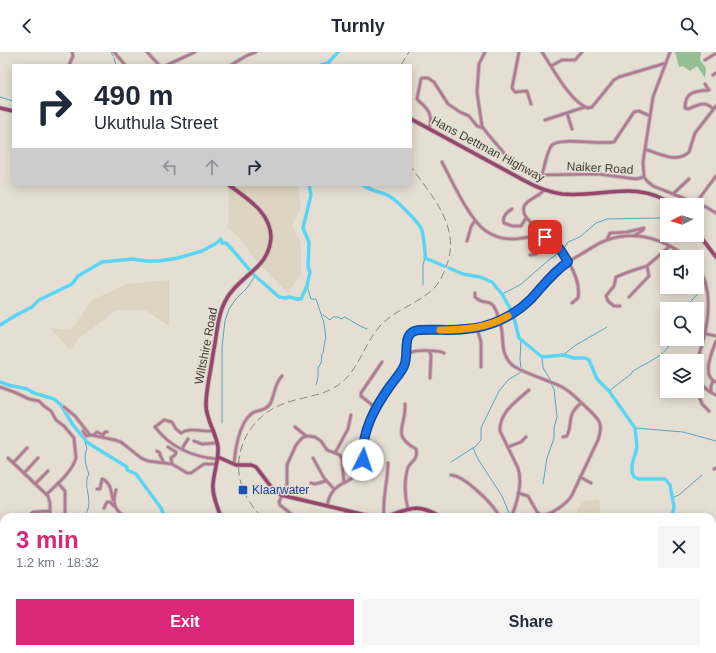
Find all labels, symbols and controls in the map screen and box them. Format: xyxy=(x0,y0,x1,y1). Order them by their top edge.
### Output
icon: back xyxy=(16,15,38,37)
icon: search xyxy=(678,15,700,37)
text: Turnly xyxy=(331,16,385,36)
icon: right xyxy=(28,80,80,132)
text: 490 m xyxy=(94,80,173,111)
text: Ukuthula Street xyxy=(94,113,218,133)
street label: Hans Dettman Highway xyxy=(429,113,547,185)
icon: left xyxy=(159,156,181,178)
icon: ahead xyxy=(201,156,223,178)
icon: right xyxy=(243,156,265,178)
street label: Naiker Road xyxy=(566,159,634,177)
north arrow xyxy=(660,198,704,242)
map controls xyxy=(660,198,704,398)
pin xyxy=(528,220,562,254)
icon: arrive xyxy=(534,226,556,248)
button: sound xyxy=(660,250,704,294)
button: search xyxy=(660,302,704,346)
street label: Wiltshire Road xyxy=(192,306,220,386)
button: layers xyxy=(660,354,704,398)
position arrow xyxy=(342,439,384,481)
place label: Klaarwater xyxy=(252,483,309,497)
marker: Klaarwater xyxy=(237,484,249,496)
text: 3 min xyxy=(16,526,79,553)
button: close xyxy=(658,526,700,568)
text: 1.2 km · 18:32 xyxy=(16,555,99,570)
button: Exit xyxy=(16,599,354,645)
button: Share xyxy=(362,599,700,645)

